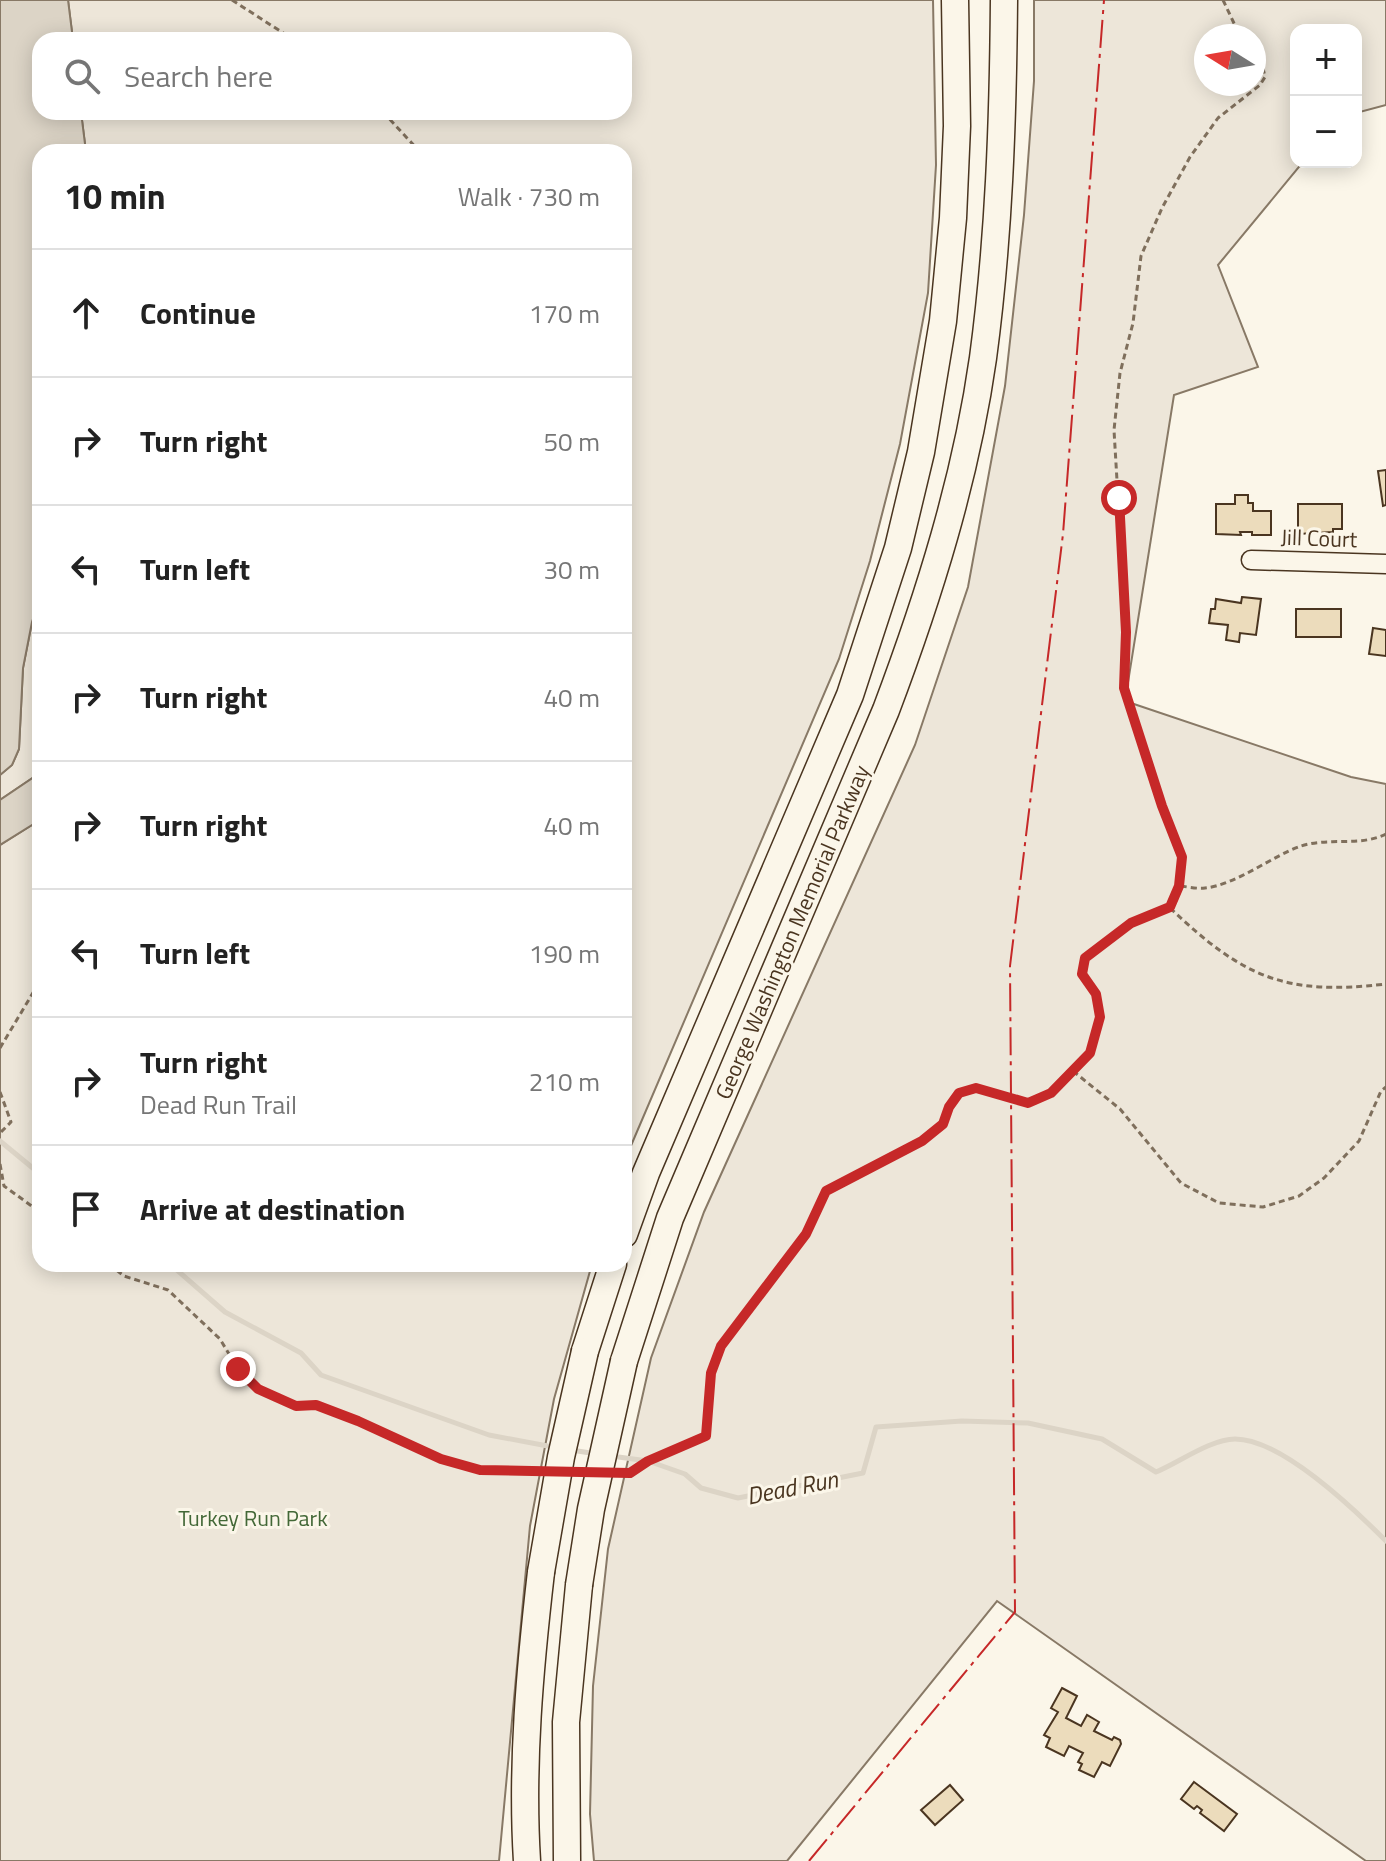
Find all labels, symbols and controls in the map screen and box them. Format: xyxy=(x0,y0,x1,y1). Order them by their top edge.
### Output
north arrow xyxy=(1194,24,1266,96)
map controls xyxy=(1290,24,1362,168)
button: + xyxy=(1290,24,1362,96)
search box xyxy=(32,32,632,120)
text: Search here xyxy=(124,53,273,99)
icon: search xyxy=(60,54,104,98)
button: − xyxy=(1290,96,1362,168)
text: 10 min xyxy=(64,170,166,222)
text: Walk · 730 m xyxy=(458,177,600,216)
text: Continue xyxy=(140,290,256,336)
icon: ahead xyxy=(64,291,108,335)
text: 170 m xyxy=(529,294,600,333)
text: Turn right xyxy=(140,418,268,464)
icon: right xyxy=(64,419,108,463)
text: 50 m xyxy=(543,422,600,461)
route start xyxy=(1101,480,1137,516)
street label: Jill Court xyxy=(1280,520,1358,556)
text: Turn left xyxy=(140,546,250,592)
icon: left xyxy=(64,547,108,591)
text: 30 m xyxy=(543,550,600,589)
text: Turn right xyxy=(140,674,268,720)
icon: right xyxy=(64,675,108,719)
text: 40 m xyxy=(543,678,600,717)
street label: George Washington Memorial Parkway xyxy=(706,759,878,1104)
text: Turn right xyxy=(140,802,268,848)
icon: right xyxy=(64,803,108,847)
text: 40 m xyxy=(543,806,600,845)
text: Turn left xyxy=(140,930,250,976)
icon: left xyxy=(64,931,108,975)
text: 190 m xyxy=(529,934,600,973)
text: Turn right xyxy=(140,1039,268,1085)
icon: right xyxy=(64,1059,108,1103)
text: 210 m xyxy=(529,1062,600,1101)
text: Dead Run Trail xyxy=(140,1085,297,1124)
text: Arrive at destination xyxy=(140,1186,405,1232)
icon: arrive xyxy=(64,1187,108,1231)
route end xyxy=(220,1351,256,1387)
water label: Dead Run xyxy=(743,1460,842,1513)
park label: Turkey Run Park xyxy=(178,1501,328,1535)

